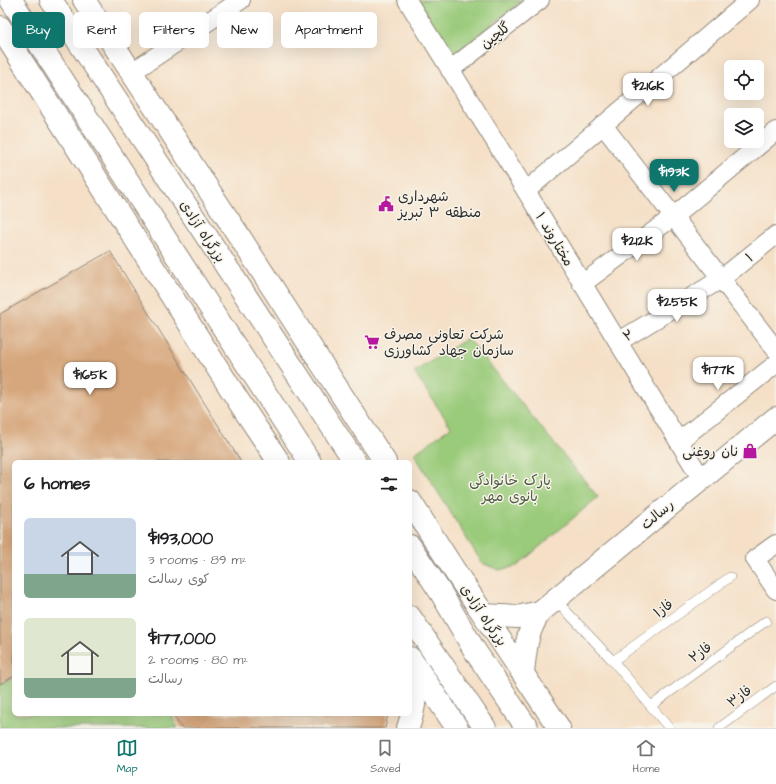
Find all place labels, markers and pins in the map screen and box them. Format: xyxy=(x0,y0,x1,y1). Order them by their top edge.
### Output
pin: $216K xyxy=(620,73,676,107)
pin: $193K xyxy=(646,159,702,193)
place label: شهرداری منطقه ۳ تبریز xyxy=(397,187,481,223)
public building icon: شهرداری منطقه ۳ تبریز xyxy=(377,195,395,213)
pin: $212K xyxy=(609,228,665,262)
pin: $255K xyxy=(649,289,705,323)
place label: شرکت تعاونی مصرف سازمان جهاد کشاورزی xyxy=(384,325,514,361)
supermarket icon: شرکت تعاونی مصرف سازمان جهاد کشاورزی xyxy=(363,333,381,351)
pin: $177K xyxy=(690,357,746,391)
pin: $165K xyxy=(62,362,118,396)
place label: نان روغنی xyxy=(682,442,738,462)
shop icon: نان روغنی xyxy=(741,442,759,460)

